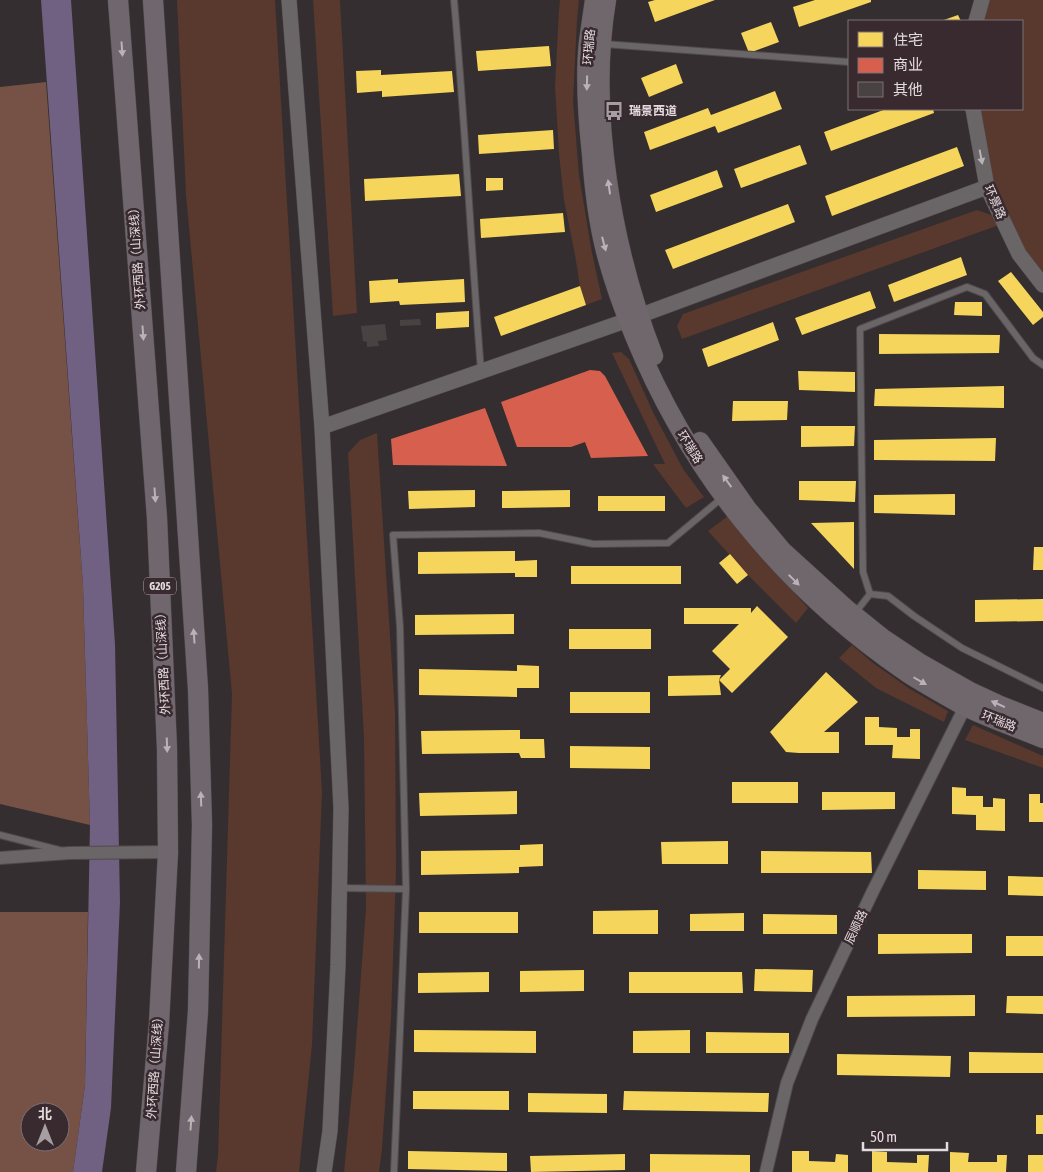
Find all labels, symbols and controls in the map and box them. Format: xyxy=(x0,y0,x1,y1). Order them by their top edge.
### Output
legend xyxy=(848,20,1023,110)
street label: 环瑞路 xyxy=(580,28,598,66)
text: 住宅 xyxy=(893,31,923,48)
one-way arrow xyxy=(118,41,126,57)
text: 商业 xyxy=(893,56,923,73)
one-way arrow xyxy=(583,76,591,92)
text: 其他 xyxy=(893,81,923,98)
bus stop icon: 瑞景西道 xyxy=(603,100,625,122)
place label: 瑞景西道 xyxy=(629,104,677,118)
one-way arrow xyxy=(978,149,986,165)
one-way arrow xyxy=(605,179,613,195)
street label: 环景路 xyxy=(982,183,1008,221)
street label: 外环西路（山深线） xyxy=(126,202,148,310)
one-way arrow xyxy=(600,237,608,252)
one-way arrow xyxy=(140,325,148,341)
street label: 环瑞路 xyxy=(675,428,705,466)
one-way arrow xyxy=(723,474,733,487)
one-way arrow xyxy=(152,487,160,503)
one-way arrow xyxy=(788,574,800,586)
road number: G205 xyxy=(144,578,176,594)
street label: 外环西路（山深线） xyxy=(153,607,173,715)
one-way arrow xyxy=(190,628,198,644)
one-way arrow xyxy=(913,677,928,685)
one-way arrow xyxy=(991,699,1005,707)
street label: 环瑞路 xyxy=(980,708,1018,734)
one-way arrow xyxy=(163,737,171,753)
one-way arrow xyxy=(197,791,205,807)
street label: 辰顺路 xyxy=(842,908,870,946)
one-way arrow xyxy=(195,953,203,969)
street label: 外环西路（山深线） xyxy=(144,1011,166,1119)
north arrow xyxy=(20,1102,70,1152)
text: 北 xyxy=(38,1106,52,1122)
one-way arrow xyxy=(187,1115,195,1131)
scale bar xyxy=(863,1120,947,1152)
text: 50 m xyxy=(870,1128,897,1145)

